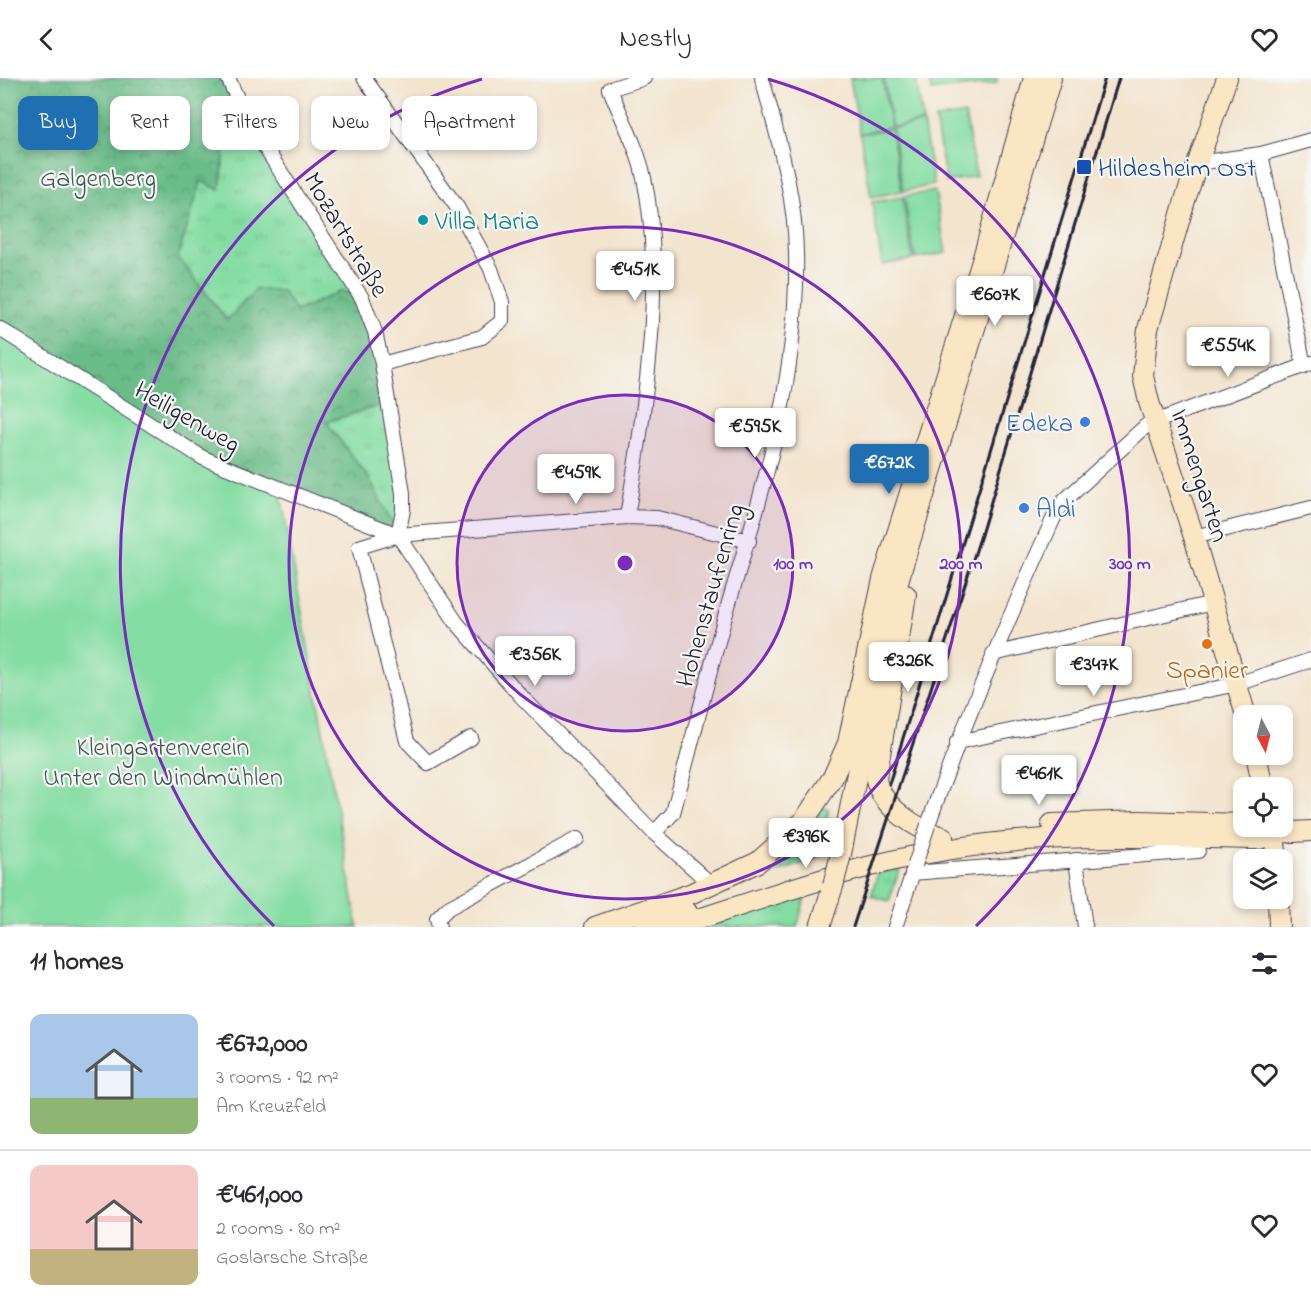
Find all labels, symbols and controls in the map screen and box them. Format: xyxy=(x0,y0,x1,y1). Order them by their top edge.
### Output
text: Nestly xyxy=(619,20,692,59)
icon: back xyxy=(30,23,63,56)
icon: heart xyxy=(1248,23,1281,56)
chip: Buy xyxy=(18,96,98,150)
chip: Rent xyxy=(110,96,190,150)
chip: Filters xyxy=(202,96,299,150)
chip: New xyxy=(311,96,390,150)
chip: Apartment xyxy=(402,96,537,150)
place label: Hildesheim Ost xyxy=(1098,151,1256,189)
marker: Hildesheim Ost xyxy=(1075,158,1093,176)
park label: Galgenberg xyxy=(40,161,156,199)
street label: Mozartstraße xyxy=(292,166,397,306)
place label: Villa Maria xyxy=(434,204,539,242)
marker: Villa Maria xyxy=(416,213,430,227)
pin: €451K xyxy=(593,251,677,302)
text: €451K xyxy=(610,256,660,285)
pin: €607K xyxy=(953,276,1037,327)
text: €607K xyxy=(970,281,1020,310)
pin: €554K xyxy=(1186,327,1270,378)
text: €554K xyxy=(1201,332,1255,361)
street label: Heiligenweg xyxy=(126,373,247,464)
street label: Immengarten xyxy=(1159,404,1238,547)
place label: Edeka xyxy=(1006,406,1073,444)
pin: €595K xyxy=(713,408,797,459)
text: €595K xyxy=(729,413,781,442)
marker: Edeka xyxy=(1078,415,1092,429)
pin: €672K xyxy=(847,444,931,495)
text: €672K xyxy=(864,449,914,478)
pin: €459K xyxy=(534,454,618,505)
text: €459K xyxy=(551,459,601,488)
place label: Aldi xyxy=(1036,492,1076,530)
street label: Hohenstaufenring xyxy=(668,500,756,692)
marker: Aldi xyxy=(1017,501,1031,515)
text: 100 m xyxy=(773,552,813,578)
text: 200 m xyxy=(939,552,983,578)
text: 300 m xyxy=(1108,552,1151,578)
centre of rings xyxy=(615,553,635,573)
pin: €356K xyxy=(493,636,577,687)
marker: Spanier xyxy=(1200,637,1214,651)
text: €356K xyxy=(509,641,561,670)
pin: €326K xyxy=(866,642,950,693)
pin: €347K xyxy=(1052,646,1136,697)
text: €326K xyxy=(883,647,933,676)
text: €347K xyxy=(1070,651,1118,680)
place label: Spanier xyxy=(1166,653,1249,691)
north arrow xyxy=(1233,705,1293,765)
map controls xyxy=(1233,705,1293,909)
park label: Kleingartenverein Unter den Windmühlen xyxy=(43,730,283,798)
pin: €461K xyxy=(997,755,1081,806)
text: €461K xyxy=(1015,760,1063,789)
button: locate xyxy=(1233,777,1293,837)
pin: €396K xyxy=(764,818,848,869)
text: €396K xyxy=(783,823,829,852)
button: layers xyxy=(1233,849,1293,909)
text: 11 homes xyxy=(30,944,124,982)
icon: filters xyxy=(1248,947,1281,980)
text: €672,000 xyxy=(216,1026,307,1064)
icon: home xyxy=(78,1038,150,1110)
icon: heart xyxy=(1248,1058,1281,1091)
text: 3 rooms · 92 m² xyxy=(216,1064,339,1093)
text: Am Kreuzfeld xyxy=(216,1093,326,1122)
text: €461,000 xyxy=(216,1177,303,1215)
icon: home xyxy=(78,1189,150,1261)
icon: heart xyxy=(1248,1209,1281,1242)
text: 2 rooms · 80 m² xyxy=(216,1215,341,1244)
text: Goslarsche Straße xyxy=(216,1244,368,1273)

